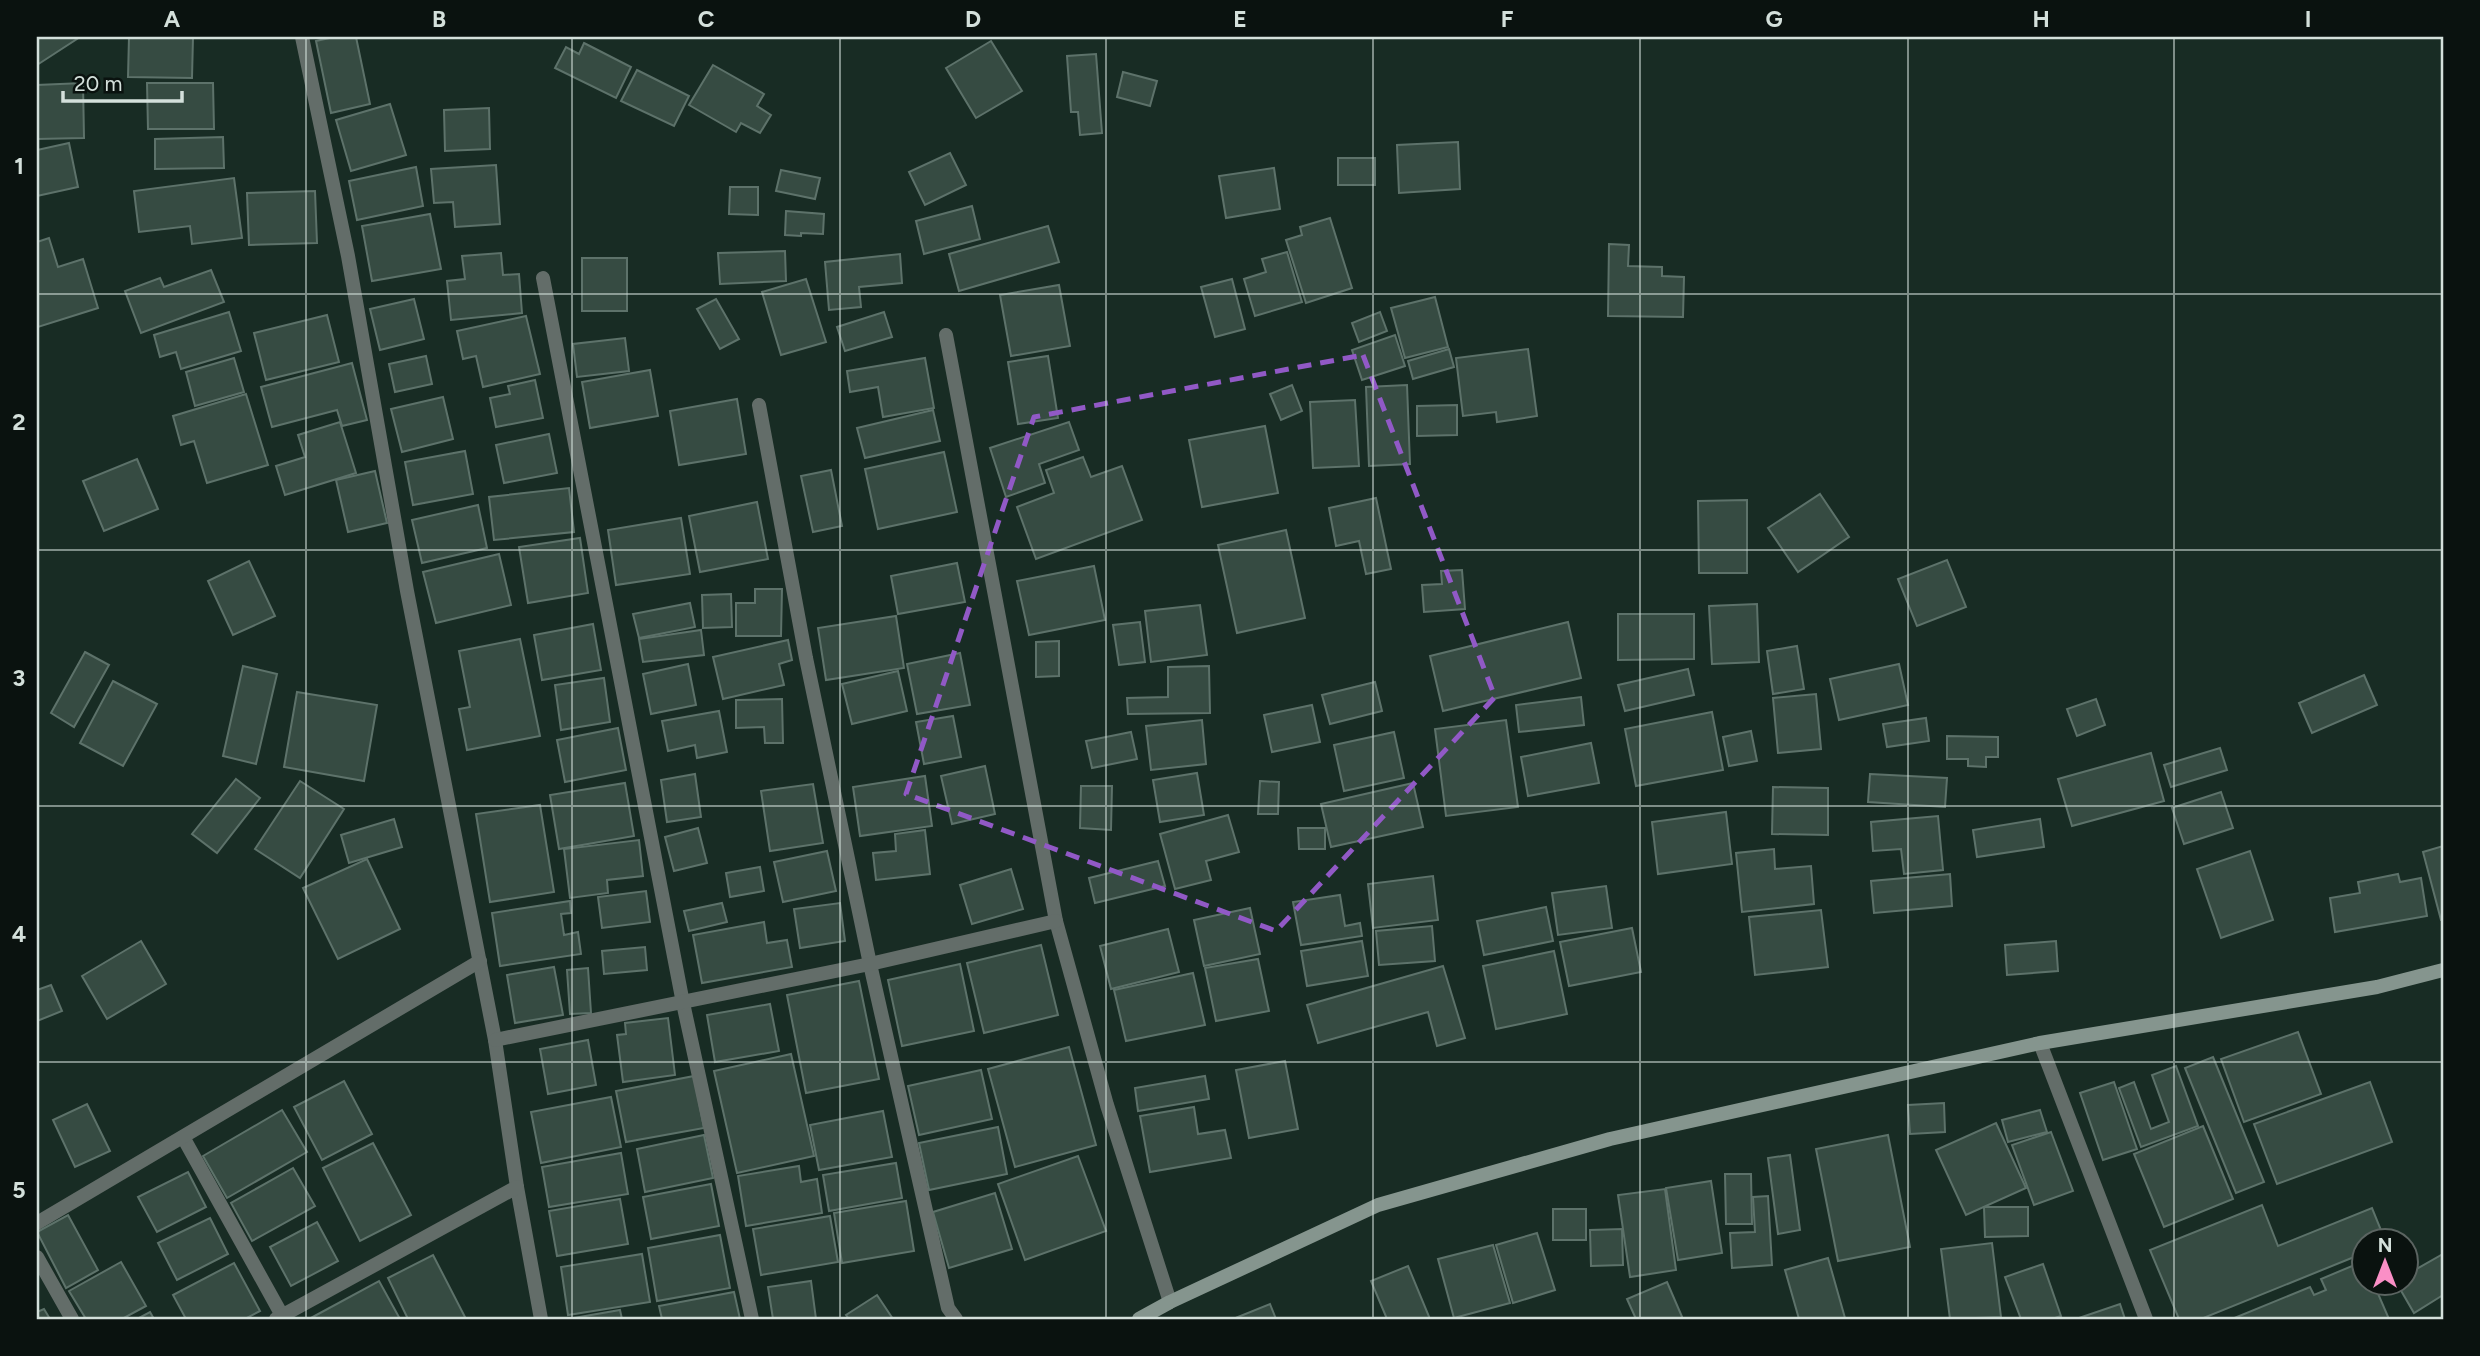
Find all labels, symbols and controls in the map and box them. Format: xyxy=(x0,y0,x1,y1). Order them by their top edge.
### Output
text: A xyxy=(164,5,181,33)
text: B xyxy=(432,5,446,33)
text: C xyxy=(698,5,715,33)
text: D xyxy=(965,5,981,33)
text: E xyxy=(1233,5,1247,33)
text: F xyxy=(1501,5,1514,33)
text: G xyxy=(1765,5,1783,33)
text: H xyxy=(2032,5,2050,33)
text: I xyxy=(2305,5,2311,33)
scale bar xyxy=(63,60,182,104)
text: 20 m xyxy=(74,71,122,96)
text: 1 xyxy=(14,152,24,180)
text: 2 xyxy=(12,408,26,436)
text: 3 xyxy=(13,664,25,692)
text: 4 xyxy=(12,920,26,948)
text: 5 xyxy=(12,1176,26,1204)
north arrow xyxy=(2350,1226,2420,1296)
text: N xyxy=(2378,1234,2392,1257)

